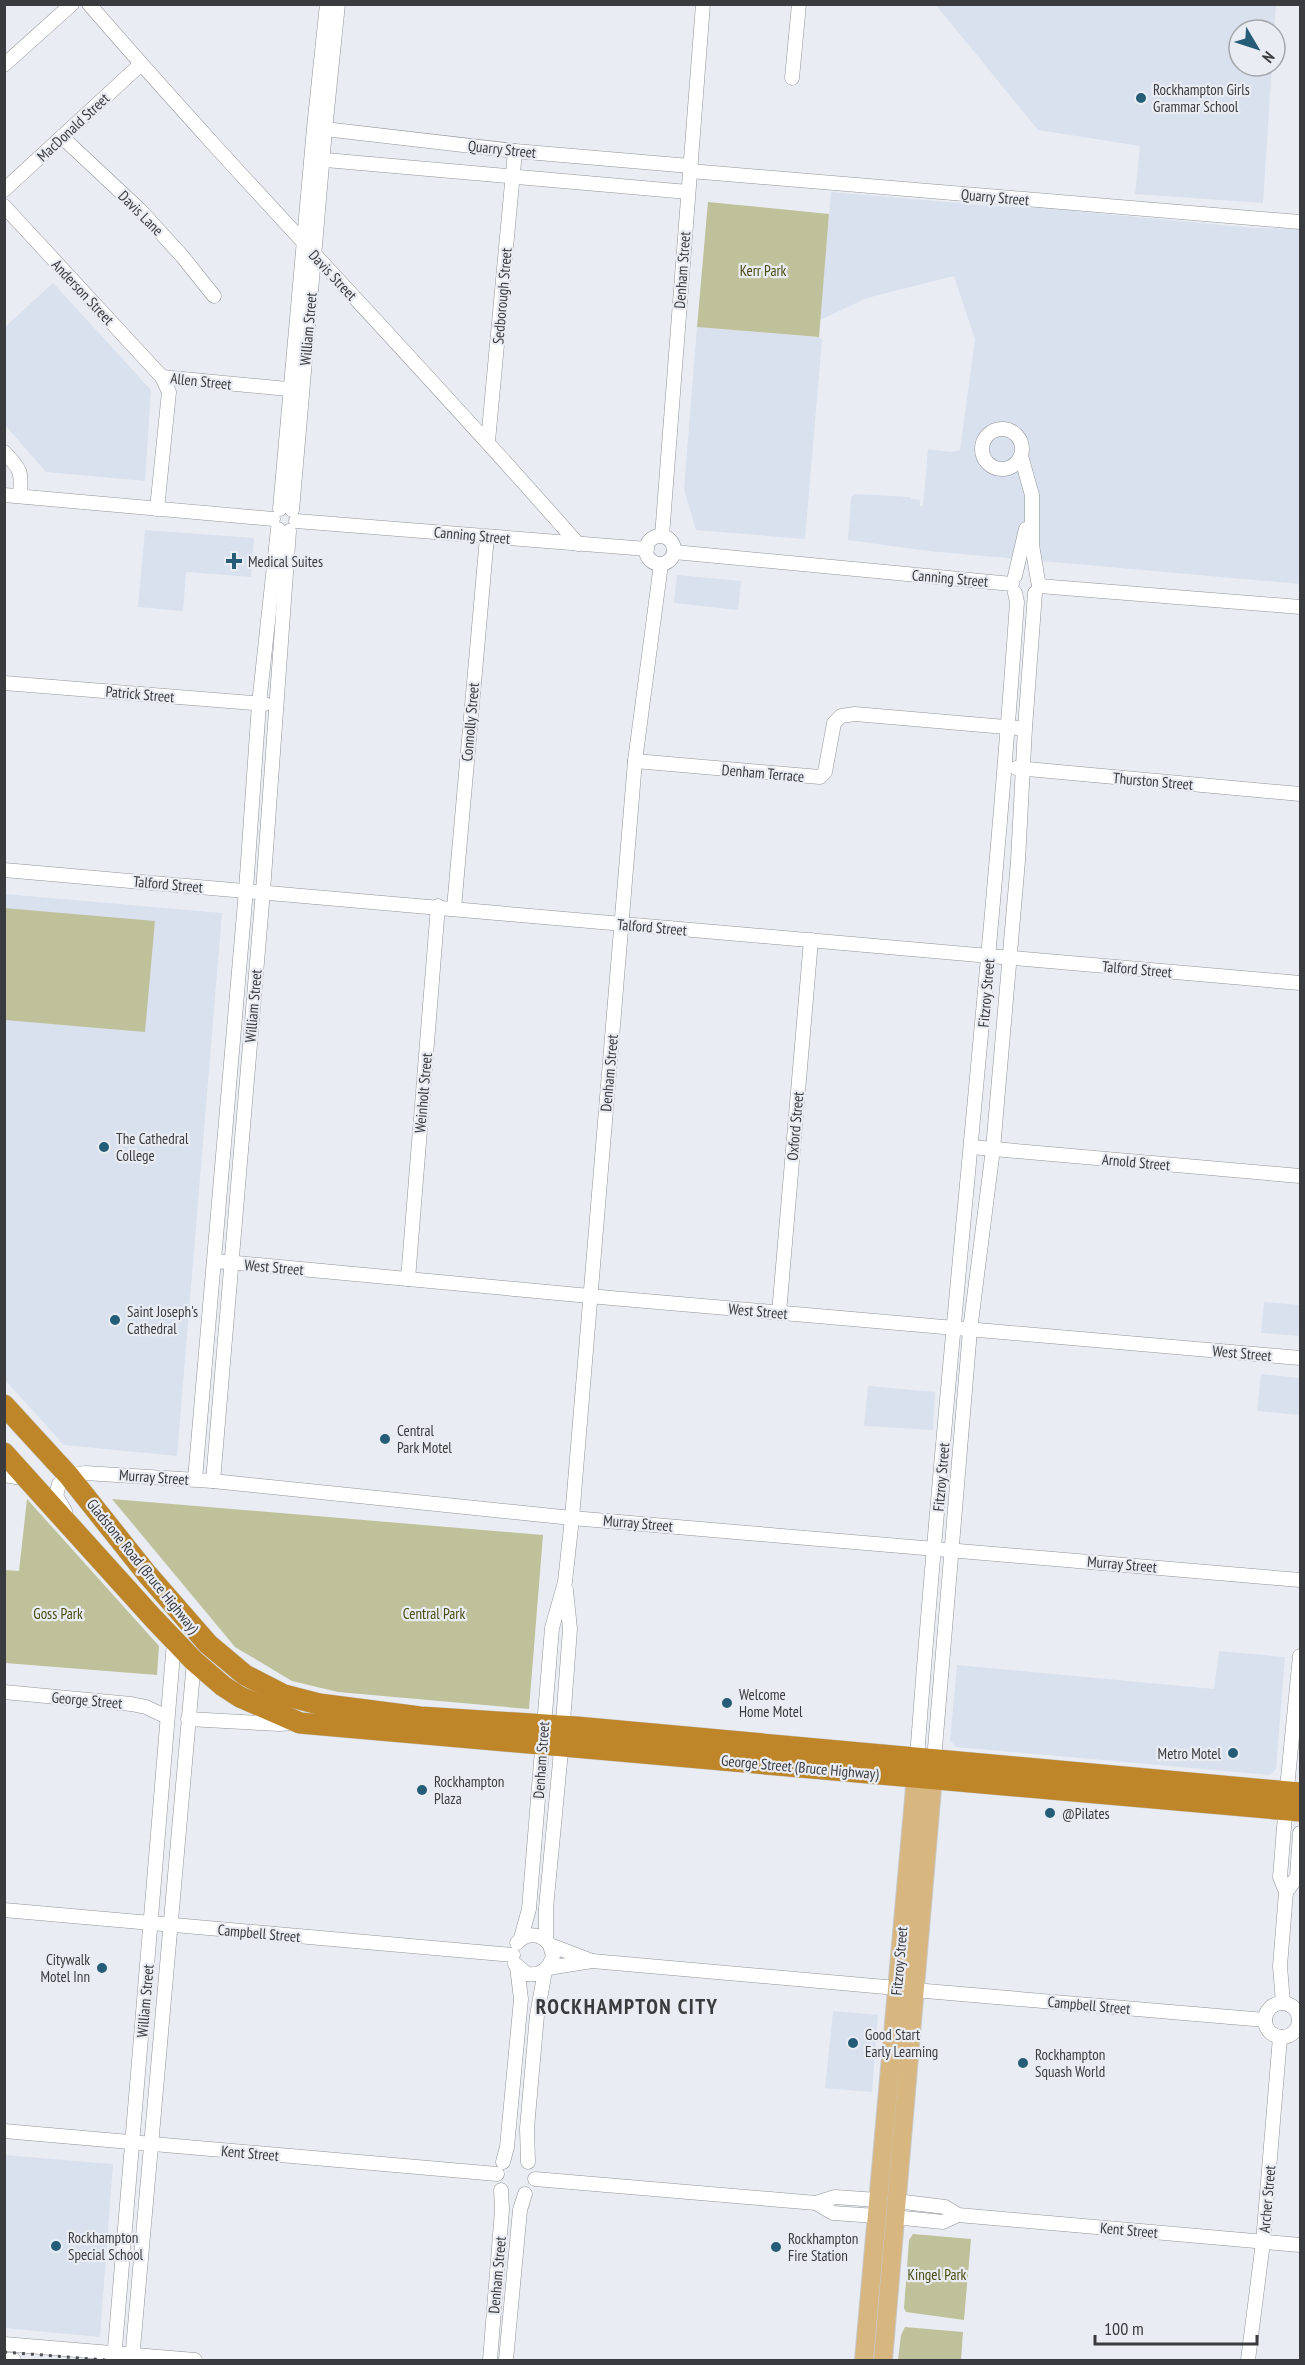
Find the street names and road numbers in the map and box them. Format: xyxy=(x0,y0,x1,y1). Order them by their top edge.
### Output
street label: MacDonald Street xyxy=(33,89,113,165)
street label: Quarry Street xyxy=(467,136,537,162)
street label: Quarry Street xyxy=(960,185,1030,209)
street label: Davis Lane xyxy=(114,186,168,240)
street label: Denham Street xyxy=(670,231,694,309)
street label: Davis Street xyxy=(305,246,361,304)
street label: Sedborough Street xyxy=(488,247,516,345)
street label: Anderson Street xyxy=(48,255,118,329)
street label: William Street xyxy=(295,292,321,366)
street label: Allen Street xyxy=(170,368,232,394)
street label: Canning Street xyxy=(433,522,511,548)
street label: Canning Street xyxy=(911,565,989,591)
street label: Patrick Street xyxy=(105,682,175,706)
street label: Connolly Street xyxy=(457,682,483,762)
street label: Denham Terrace xyxy=(721,760,805,786)
street label: Thurston Street xyxy=(1112,768,1194,794)
street label: Talford Street xyxy=(132,871,204,897)
street label: Talford Street xyxy=(616,914,688,940)
street label: Talford Street xyxy=(1101,956,1173,982)
street label: Fitzroy Street xyxy=(974,958,998,1028)
street label: William Street xyxy=(240,969,266,1043)
street label: Denham Street xyxy=(596,1034,622,1112)
street label: Weinholt Street xyxy=(410,1052,436,1134)
street label: Oxford Street xyxy=(783,1091,807,1161)
street label: Arnold Street xyxy=(1101,1150,1171,1174)
street label: West Street xyxy=(244,1255,304,1279)
street label: West Street xyxy=(728,1299,788,1323)
street label: West Street xyxy=(1212,1341,1272,1365)
street label: Fitzroy Street xyxy=(929,1442,953,1512)
street label: Murray Street xyxy=(119,1465,189,1489)
street label: Gladstone Road (Bruce Highway) xyxy=(83,1495,203,1638)
street label: Murray Street xyxy=(602,1510,674,1536)
street label: Murray Street xyxy=(1086,1551,1158,1577)
street label: George Street xyxy=(51,1687,123,1713)
street label: Denham Street xyxy=(529,1721,553,1799)
street label: George Street (Bruce Highway) xyxy=(720,1751,880,1783)
street label: Campbell Street xyxy=(217,1920,301,1946)
street label: Fitzroy Street xyxy=(887,1926,911,1996)
street label: William Street xyxy=(132,1964,158,2038)
street label: Campbell Street xyxy=(1047,1992,1131,2018)
street label: Kent Street xyxy=(220,2141,280,2165)
street label: Archer Street xyxy=(1255,2164,1279,2234)
street label: Kent Street xyxy=(1099,2218,1159,2242)
street label: Denham Street xyxy=(484,2236,510,2314)

